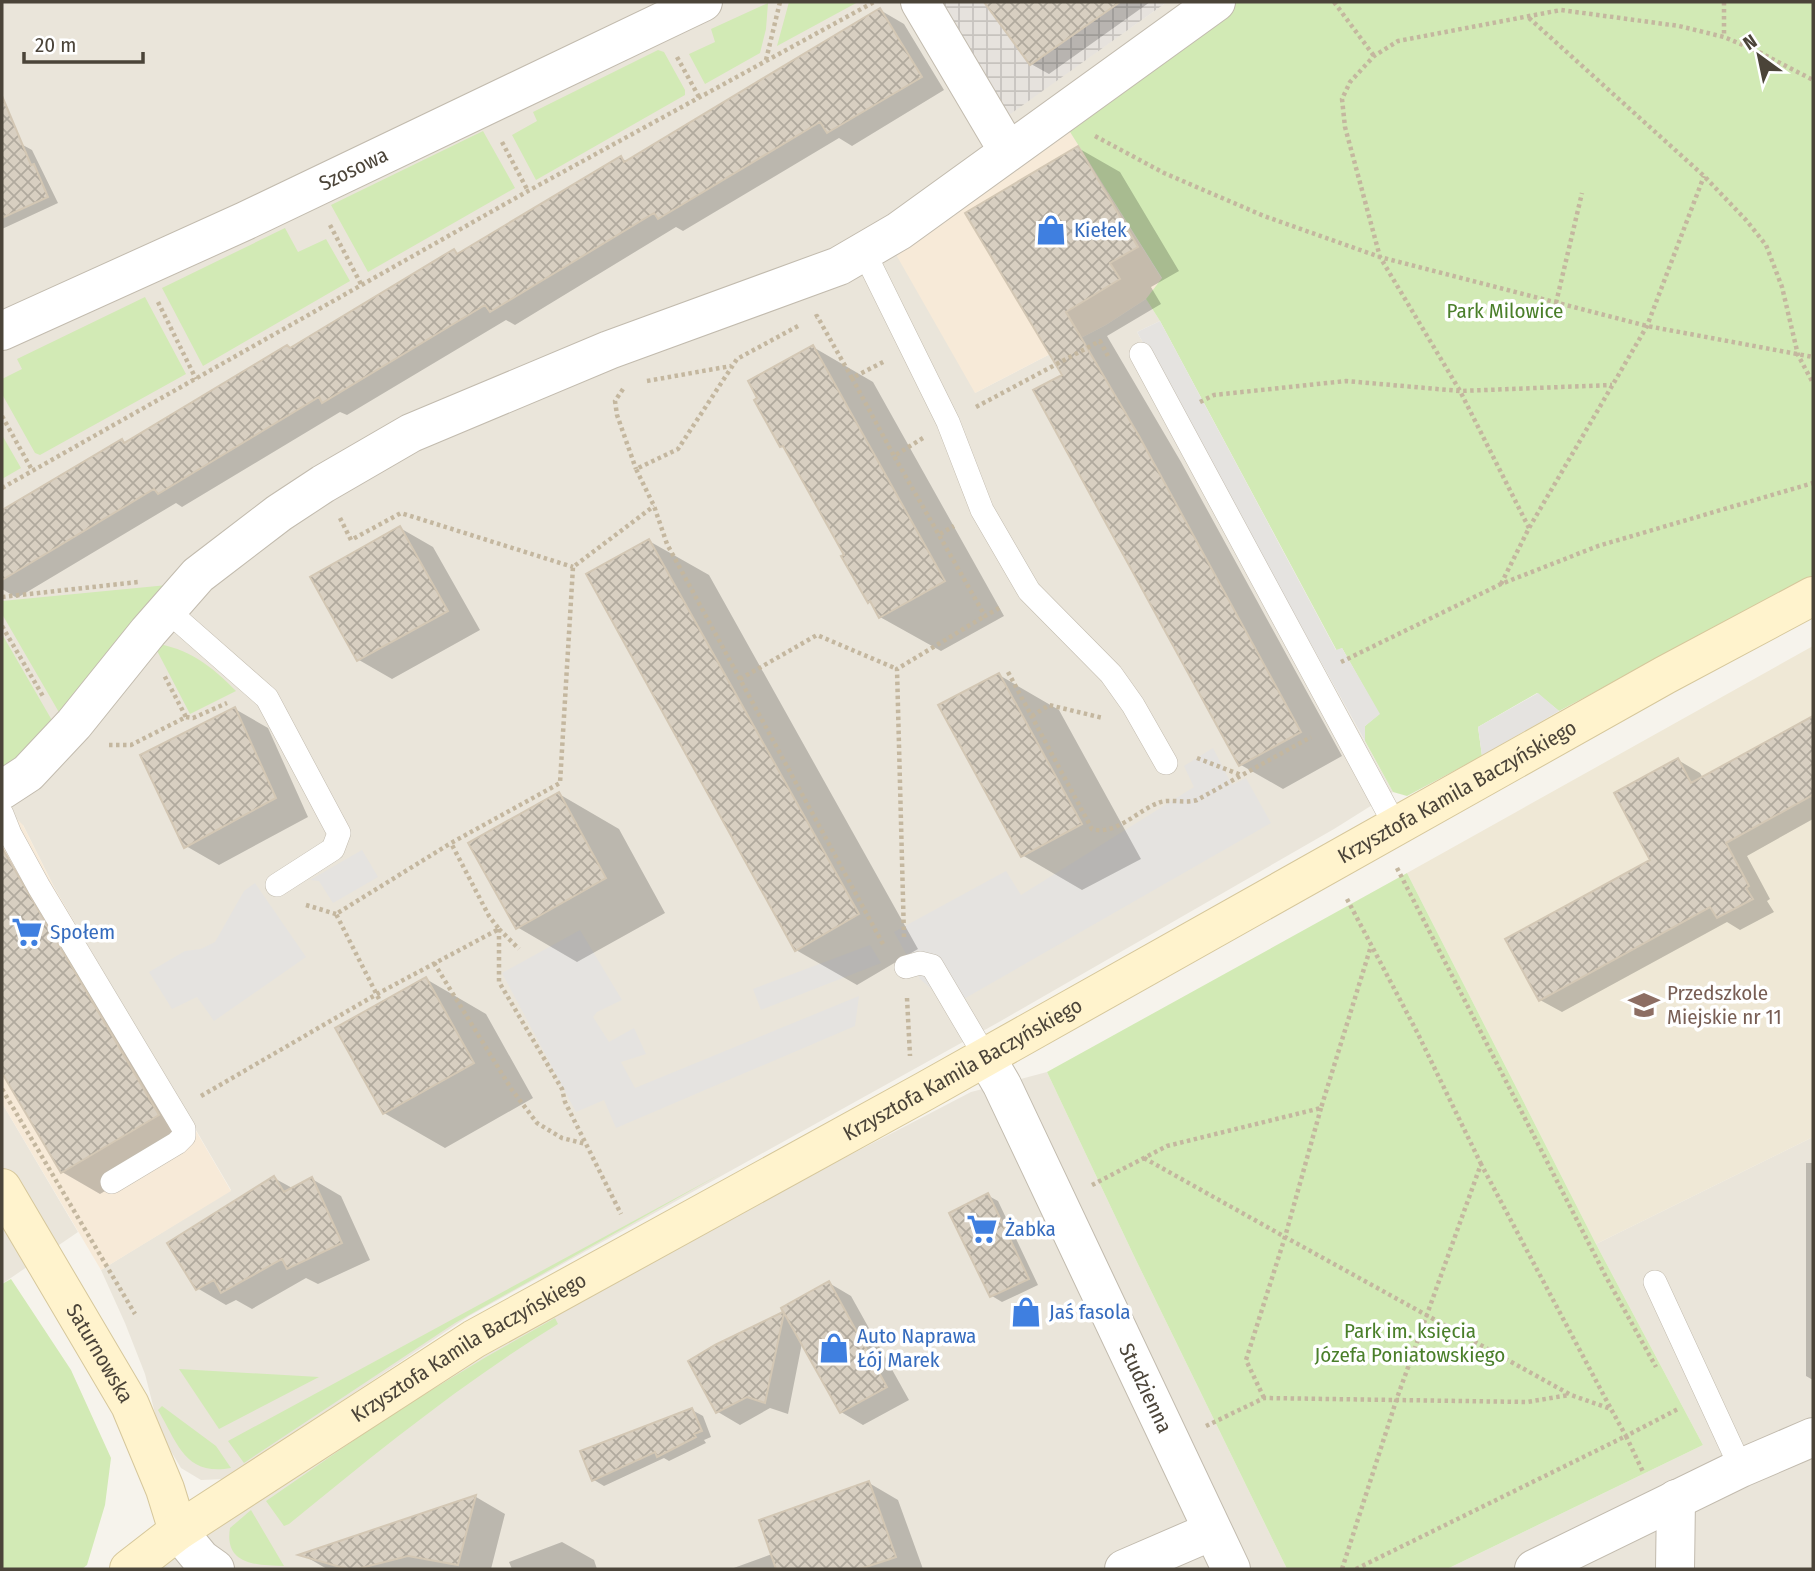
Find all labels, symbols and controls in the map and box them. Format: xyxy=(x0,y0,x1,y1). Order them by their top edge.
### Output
scale bar xyxy=(24,21,144,65)
north arrow xyxy=(1724,21,1794,91)
text: N xyxy=(1739,29,1761,55)
text: 20 m xyxy=(35,32,76,58)
street label: Szosowa xyxy=(315,142,392,197)
shop icon: Kiełek xyxy=(1034,213,1068,247)
place label: Kiełek xyxy=(1074,217,1127,243)
park label: Park Milowice xyxy=(1447,298,1563,324)
street label: Krzysztofa Kamila Baczyńskiego xyxy=(1333,714,1581,869)
supermarket icon: Społem xyxy=(10,915,44,949)
place label: Społem xyxy=(50,919,115,945)
place label: Przedszkole Miejskie nr 11 xyxy=(1667,980,1782,1030)
school or university icon: Przedszkole Miejskie nr 11 xyxy=(1627,988,1661,1022)
street label: Krzysztofa Kamila Baczyńskiego xyxy=(839,992,1087,1146)
supermarket icon: Żabka xyxy=(965,1212,999,1246)
place label: Żabka xyxy=(1005,1216,1056,1242)
street label: Krzysztofa Kamila Baczyńskiego xyxy=(346,1267,591,1428)
shop icon: Jaś fasola xyxy=(1009,1295,1043,1329)
street label: Saturnowska xyxy=(60,1299,139,1408)
place label: Jaś fasola xyxy=(1049,1299,1131,1325)
park label: Park im. księcia Józefa Poniatowskiego xyxy=(1315,1318,1505,1368)
place label: Auto Naprawa Łój Marek xyxy=(857,1323,976,1373)
shop icon: Auto Naprawa Łój Marek xyxy=(817,1331,851,1365)
street label: Studzienna xyxy=(1113,1339,1178,1437)

